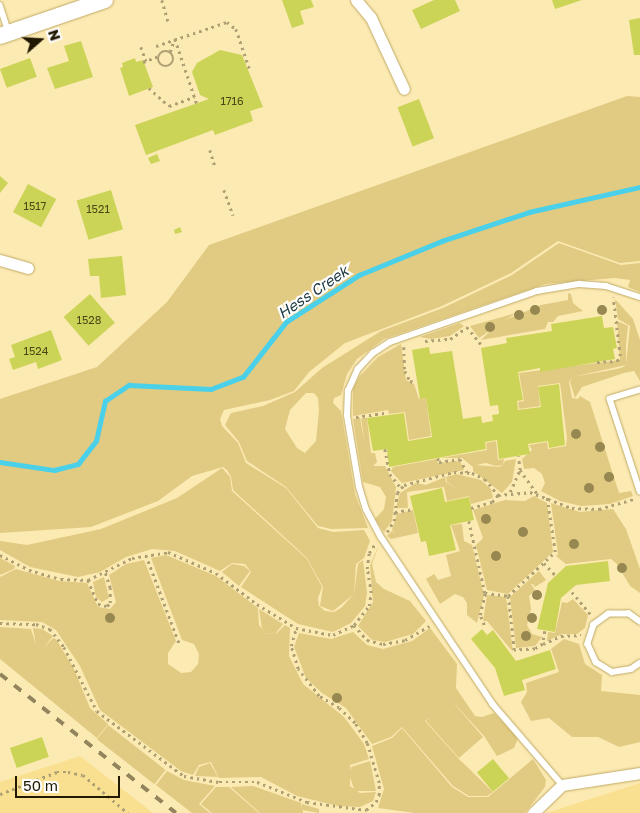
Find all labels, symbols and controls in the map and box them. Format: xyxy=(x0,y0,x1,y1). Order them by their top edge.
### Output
north arrow xyxy=(15,15,65,65)
text: N xyxy=(45,27,64,43)
house number: 1716 xyxy=(220,94,244,108)
house number: 1517 xyxy=(24,199,46,213)
house number: 1521 xyxy=(86,202,110,216)
water label: Hess Creek xyxy=(274,262,352,322)
house number: 1528 xyxy=(77,313,101,327)
house number: 1524 xyxy=(24,344,48,358)
scale bar xyxy=(18,766,122,798)
text: 50 m xyxy=(23,776,58,794)

